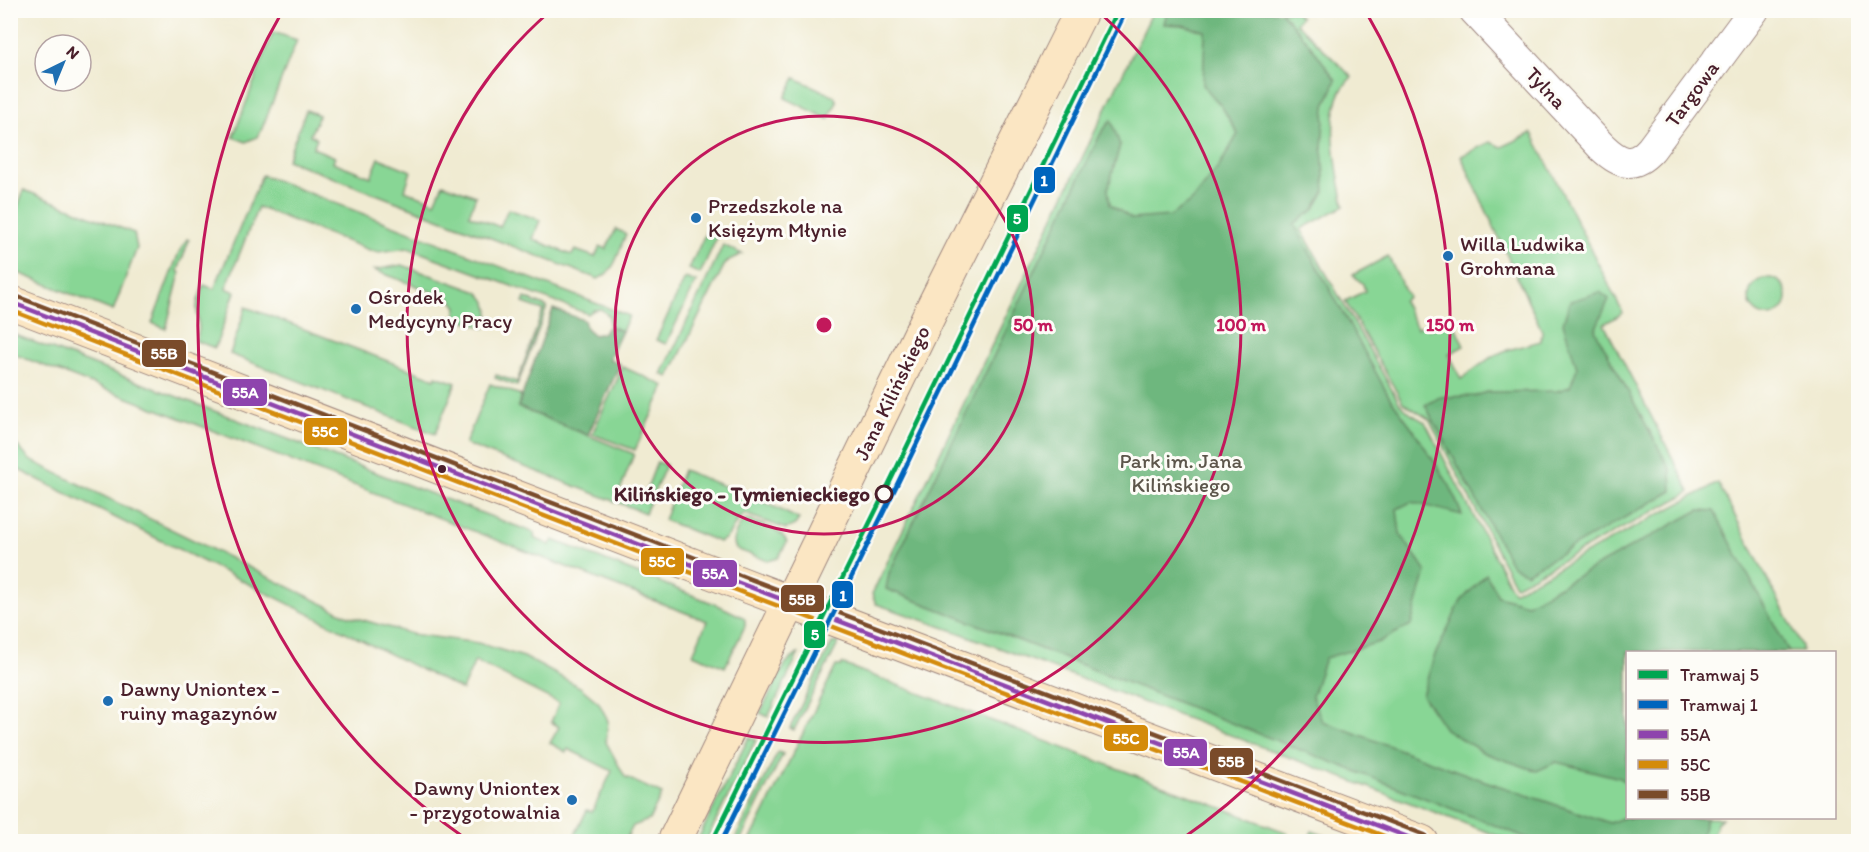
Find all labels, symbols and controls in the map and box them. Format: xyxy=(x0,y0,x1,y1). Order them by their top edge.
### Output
north arrow xyxy=(33,33,93,93)
text: N xyxy=(62,42,83,63)
street label: Targowa xyxy=(1659,56,1724,132)
street label: Tylna xyxy=(1521,61,1572,114)
line badge: 1 xyxy=(1033,166,1056,194)
text: 1 xyxy=(1040,171,1048,190)
place label: Przedszkole na Księżym Młynie xyxy=(708,193,847,242)
line badge: 5 xyxy=(1006,204,1029,233)
text: 5 xyxy=(1013,209,1022,228)
marker: Przedszkole na Księżym Młynie xyxy=(689,211,703,225)
place label: Willa Ludwika Grohmana xyxy=(1460,231,1585,280)
marker: Willa Ludwika Grohmana xyxy=(1441,249,1455,263)
place label: Ośrodek Medycyny Pracy xyxy=(368,284,512,333)
marker: Ośrodek Medycyny Pracy xyxy=(349,302,363,316)
text: 50 m xyxy=(1013,314,1054,336)
text: 100 m xyxy=(1216,314,1267,336)
text: 150 m xyxy=(1426,314,1475,336)
centre of rings xyxy=(814,315,834,335)
street label: Jana Kilińskiego xyxy=(848,321,935,464)
line badge: 55B xyxy=(141,339,187,368)
text: 55B xyxy=(150,344,178,363)
line badge: 55A xyxy=(222,378,268,407)
text: 55A xyxy=(231,383,259,402)
line badge: 55C xyxy=(303,417,348,446)
text: 55C xyxy=(311,422,339,441)
park label: Park im. Jana Kilińskiego xyxy=(1120,448,1243,497)
unlabelled marker xyxy=(436,463,448,475)
place label: Kilińskiego - Tymienieckiego xyxy=(614,481,870,507)
marker: Kilińskiego - Tymienieckiego xyxy=(875,485,893,503)
line badge: 55C xyxy=(640,547,685,576)
text: 55C xyxy=(648,552,676,571)
line badge: 55A xyxy=(692,559,738,588)
text: 55A xyxy=(701,564,729,583)
line badge: 1 xyxy=(831,580,854,609)
line badge: 55B xyxy=(780,584,825,613)
text: 1 xyxy=(839,586,847,605)
text: 55B xyxy=(788,590,816,609)
line badge: 5 xyxy=(803,620,826,649)
text: 5 xyxy=(811,625,820,644)
legend xyxy=(1626,651,1836,819)
text: Tramwaj 5 xyxy=(1680,664,1759,686)
place label: Dawny Uniontex - ruiny magazynów xyxy=(120,676,280,725)
marker: Dawny Uniontex - ruiny magazynów xyxy=(101,694,115,708)
text: Tramwaj 1 xyxy=(1680,694,1758,716)
line badge: 55C xyxy=(1103,724,1149,752)
text: 55A xyxy=(1680,724,1711,746)
text: 55C xyxy=(1112,729,1140,748)
line badge: 55A xyxy=(1163,738,1208,767)
text: 55A xyxy=(1172,743,1200,762)
line badge: 55B xyxy=(1209,747,1254,776)
text: 55B xyxy=(1217,752,1245,771)
text: 55C xyxy=(1680,754,1710,776)
place label: Dawny Uniontex - przygotowalnia xyxy=(409,775,561,824)
text: 55B xyxy=(1680,784,1711,806)
marker: Dawny Uniontex - przygotowalnia xyxy=(565,793,579,807)

